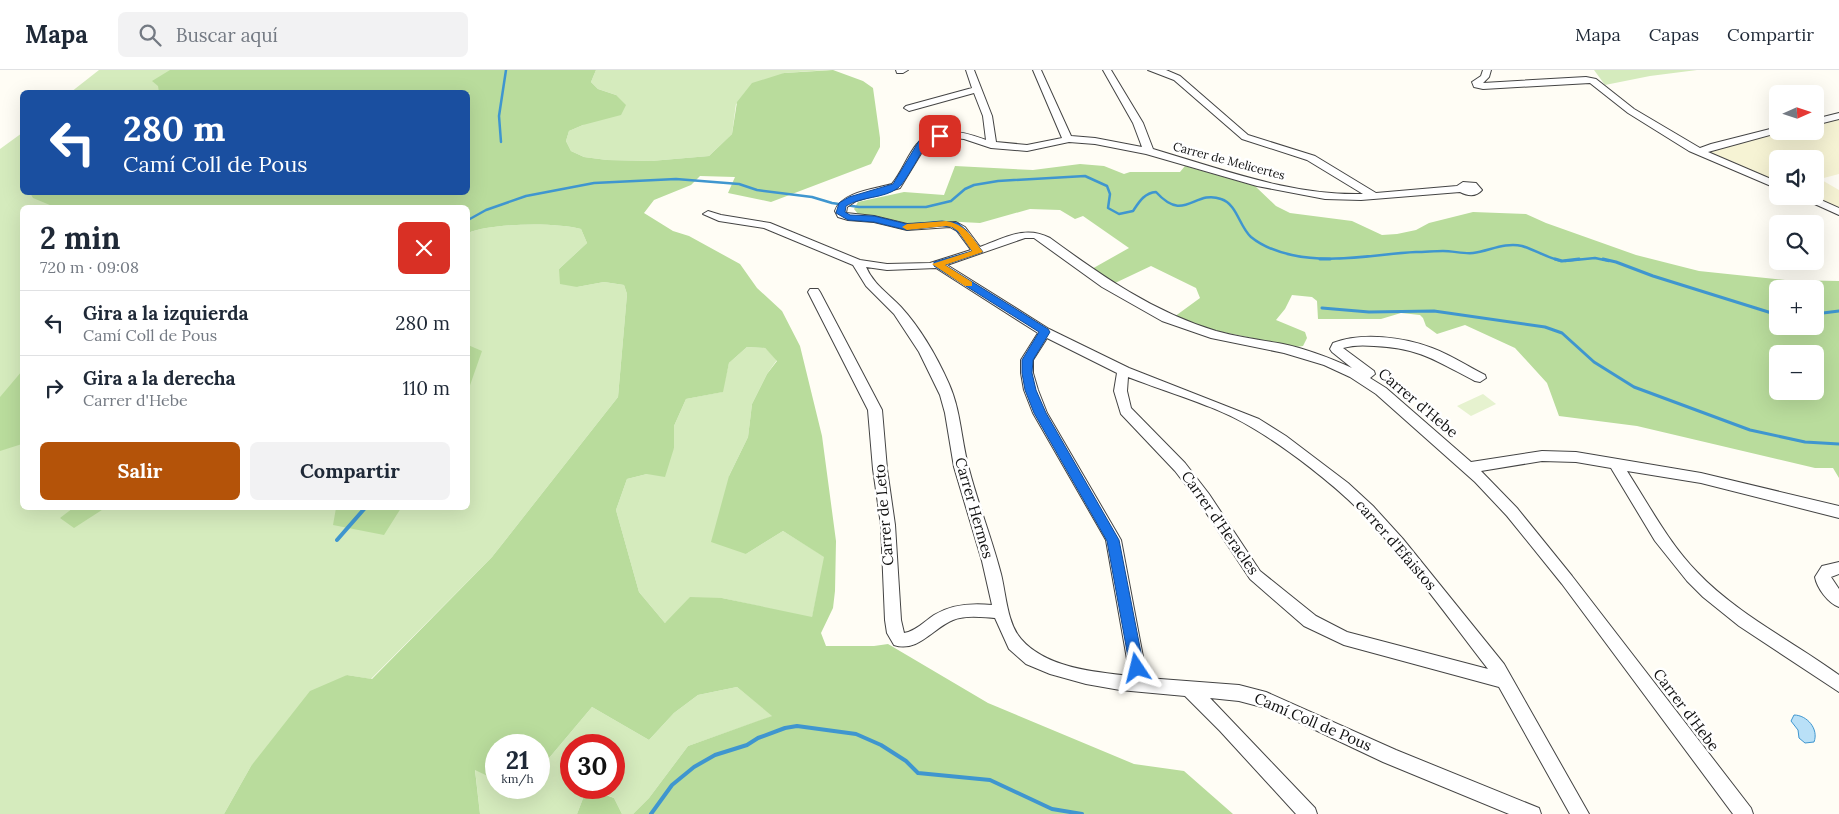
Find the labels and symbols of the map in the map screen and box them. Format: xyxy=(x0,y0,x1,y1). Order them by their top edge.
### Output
north arrow xyxy=(1769,85,1824,140)
pin xyxy=(919,115,961,157)
street label: Carrer de Melicertes xyxy=(1171,138,1287,183)
street label: Carrer d'Hebe xyxy=(1375,364,1462,441)
street label: Carrer Hermes xyxy=(951,455,998,561)
street label: Carrer de Leto xyxy=(870,463,897,567)
street label: Carrer d'Heracles xyxy=(1177,467,1263,578)
street label: carrer d'Efaistos xyxy=(1352,495,1441,594)
position arrow xyxy=(1110,641,1162,693)
street label: Carrer d'Hebe xyxy=(1649,665,1724,755)
street label: Camí Coll de Pous xyxy=(1252,688,1375,755)
speed limit sign: 30 xyxy=(560,734,625,799)

